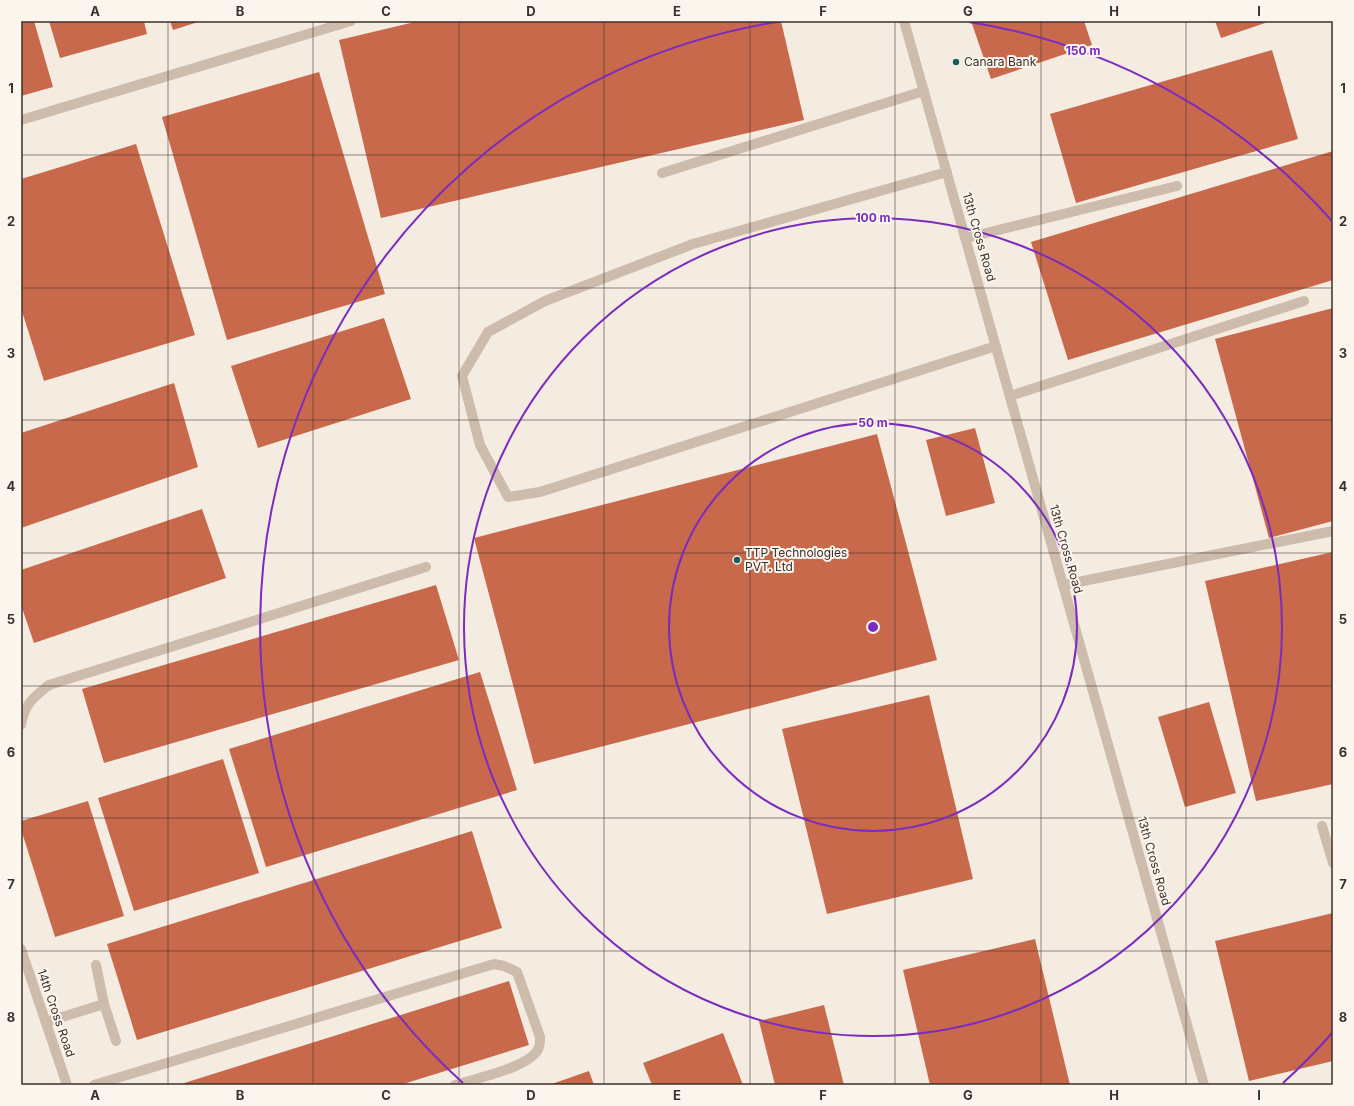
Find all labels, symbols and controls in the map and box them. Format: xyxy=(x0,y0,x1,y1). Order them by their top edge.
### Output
text: A xyxy=(90,3,100,19)
text: B xyxy=(236,3,245,19)
text: C xyxy=(381,3,391,19)
text: D xyxy=(526,3,536,19)
text: E xyxy=(673,3,681,19)
text: F xyxy=(819,3,827,19)
text: G xyxy=(963,3,973,19)
text: H xyxy=(1109,3,1119,19)
text: I xyxy=(1257,3,1261,19)
text: 150 m xyxy=(1066,43,1100,58)
place label: Canara Bank xyxy=(964,54,1037,69)
marker: Canara Bank xyxy=(951,57,961,67)
text: 1 xyxy=(8,80,14,96)
text: 1 xyxy=(1340,80,1346,96)
street label: 13th Cross Road xyxy=(960,191,999,283)
text: 100 m xyxy=(855,210,891,225)
text: 2 xyxy=(7,213,15,229)
text: 2 xyxy=(1339,213,1347,229)
text: 3 xyxy=(7,345,15,361)
text: 3 xyxy=(1339,345,1347,361)
text: 50 m xyxy=(858,415,888,430)
text: 4 xyxy=(7,478,16,494)
text: 4 xyxy=(1339,478,1348,494)
street label: 13th Cross Road xyxy=(1047,503,1086,595)
place label: TTP Technologies PVT. Ltd xyxy=(745,545,847,574)
marker: TTP Technologies PVT. Ltd xyxy=(732,555,742,565)
text: 5 xyxy=(7,611,15,627)
text: 5 xyxy=(1339,611,1347,627)
centre of rings xyxy=(866,620,880,634)
text: 6 xyxy=(7,744,15,760)
text: 6 xyxy=(1339,744,1347,760)
street label: 13th Cross Road xyxy=(1135,815,1174,907)
text: 7 xyxy=(7,876,15,892)
text: 7 xyxy=(1339,876,1347,892)
street label: 14th Cross Road xyxy=(34,967,79,1059)
text: 8 xyxy=(7,1009,15,1025)
text: 8 xyxy=(1339,1009,1347,1025)
text: A xyxy=(90,1087,100,1103)
text: B xyxy=(236,1087,245,1103)
text: C xyxy=(381,1087,391,1103)
text: D xyxy=(526,1087,536,1103)
text: E xyxy=(673,1087,681,1103)
text: F xyxy=(819,1087,827,1103)
text: G xyxy=(963,1087,973,1103)
text: H xyxy=(1109,1087,1119,1103)
text: I xyxy=(1257,1087,1261,1103)

